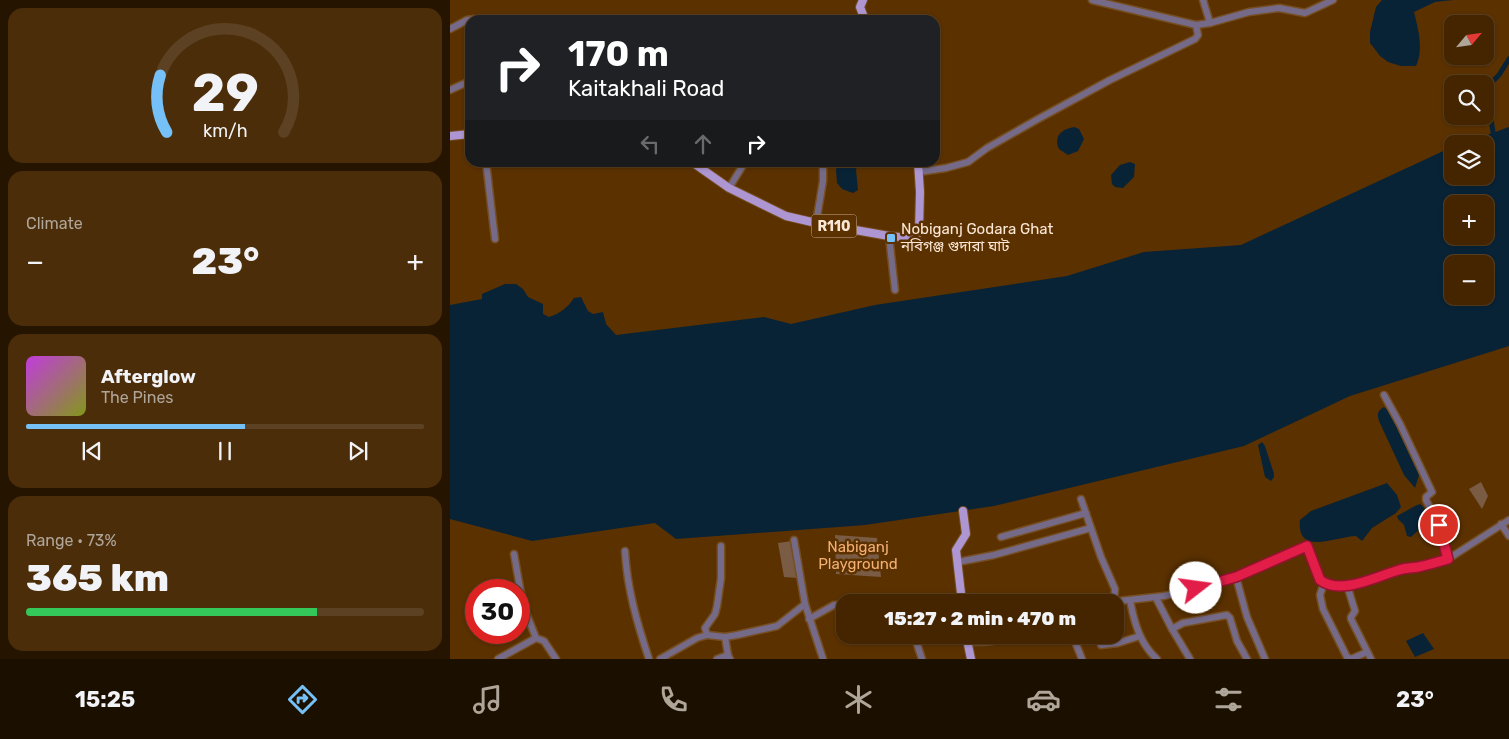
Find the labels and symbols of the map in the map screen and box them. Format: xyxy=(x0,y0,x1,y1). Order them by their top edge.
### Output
north arrow xyxy=(1444,15,1494,65)
road number: R110 xyxy=(812,215,856,238)
place label: Nobiganj Godara Ghat নবিগঞ্জ গুদারা ঘাট xyxy=(900,220,1054,255)
marker: Nobiganj Godara Ghat নবিগঞ্জ গুদারা ঘাট xyxy=(885,232,897,244)
pin xyxy=(1418,504,1460,546)
park label: Nabiganj Playground xyxy=(818,538,898,573)
position arrow xyxy=(1169,561,1221,613)
speed limit sign: 30 xyxy=(465,579,530,644)

